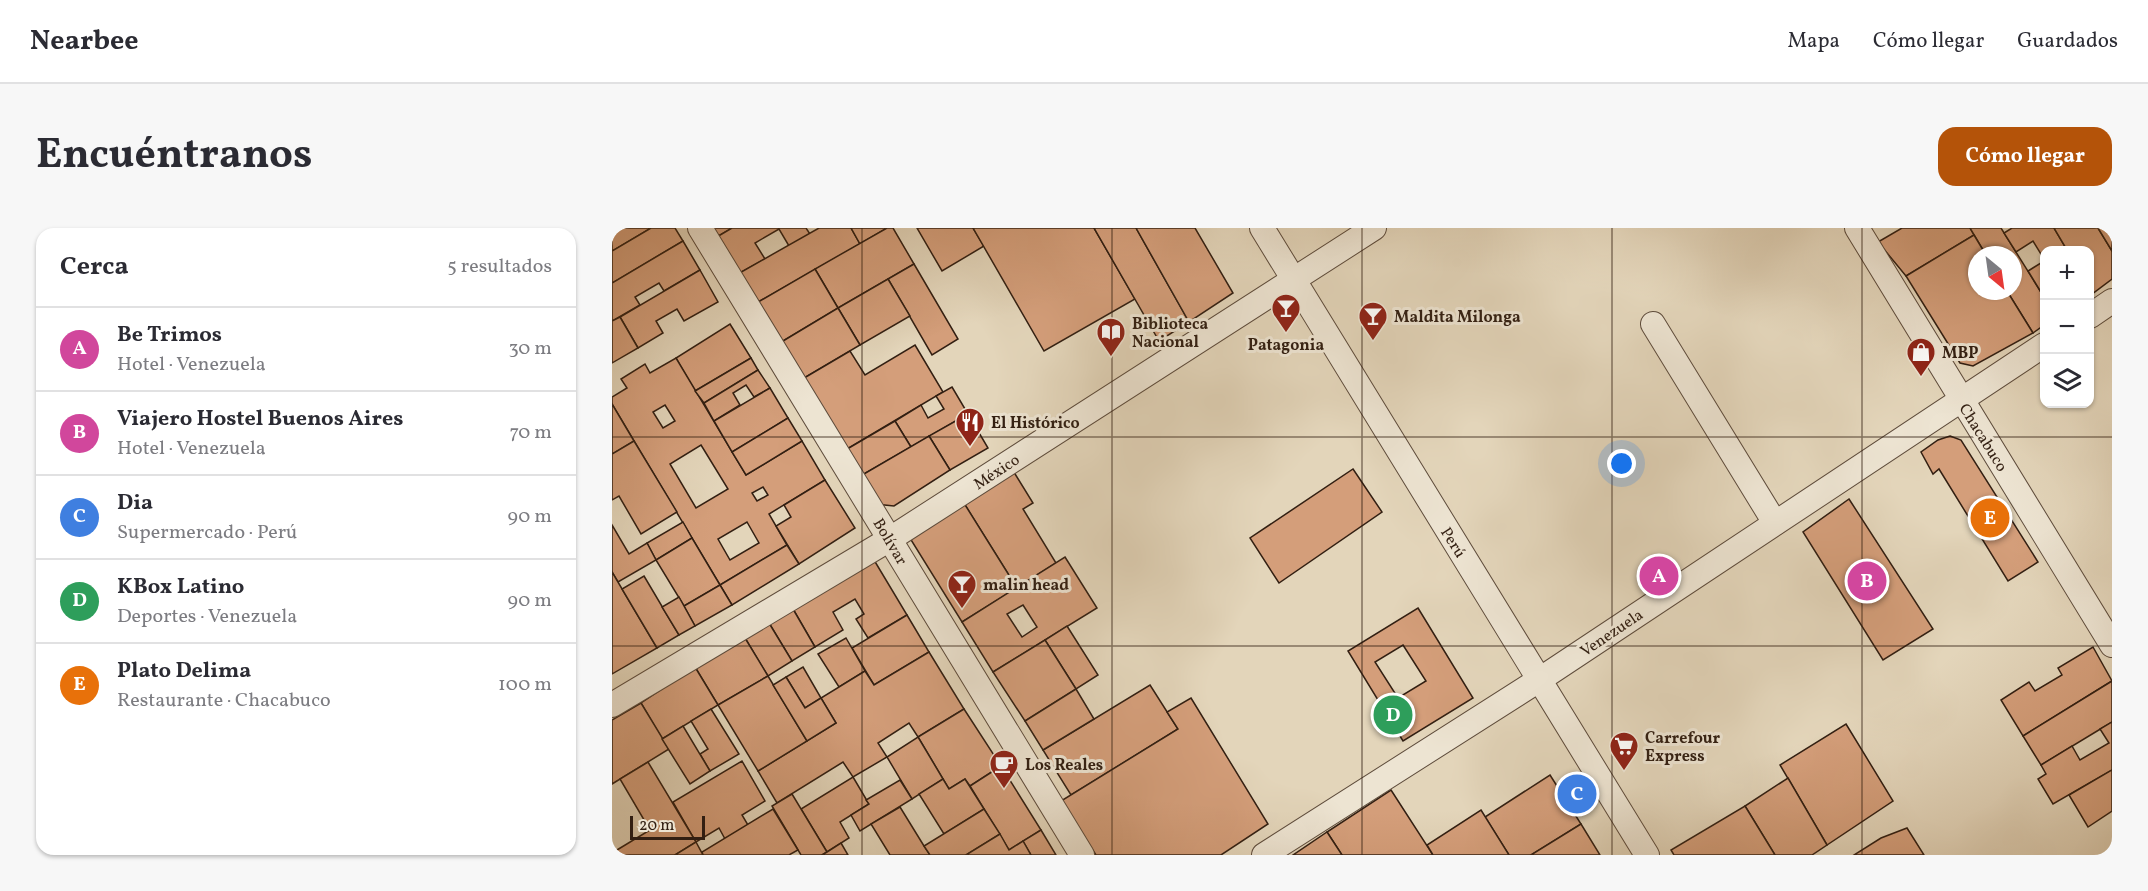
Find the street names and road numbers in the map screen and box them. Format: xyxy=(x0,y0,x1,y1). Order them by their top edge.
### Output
street label: Chacabuco xyxy=(1953,400,2012,476)
street label: México xyxy=(970,450,1024,496)
street label: Bolívar xyxy=(867,514,912,570)
street label: Perú xyxy=(1434,524,1470,563)
street label: Venezuela xyxy=(1576,605,1648,663)

